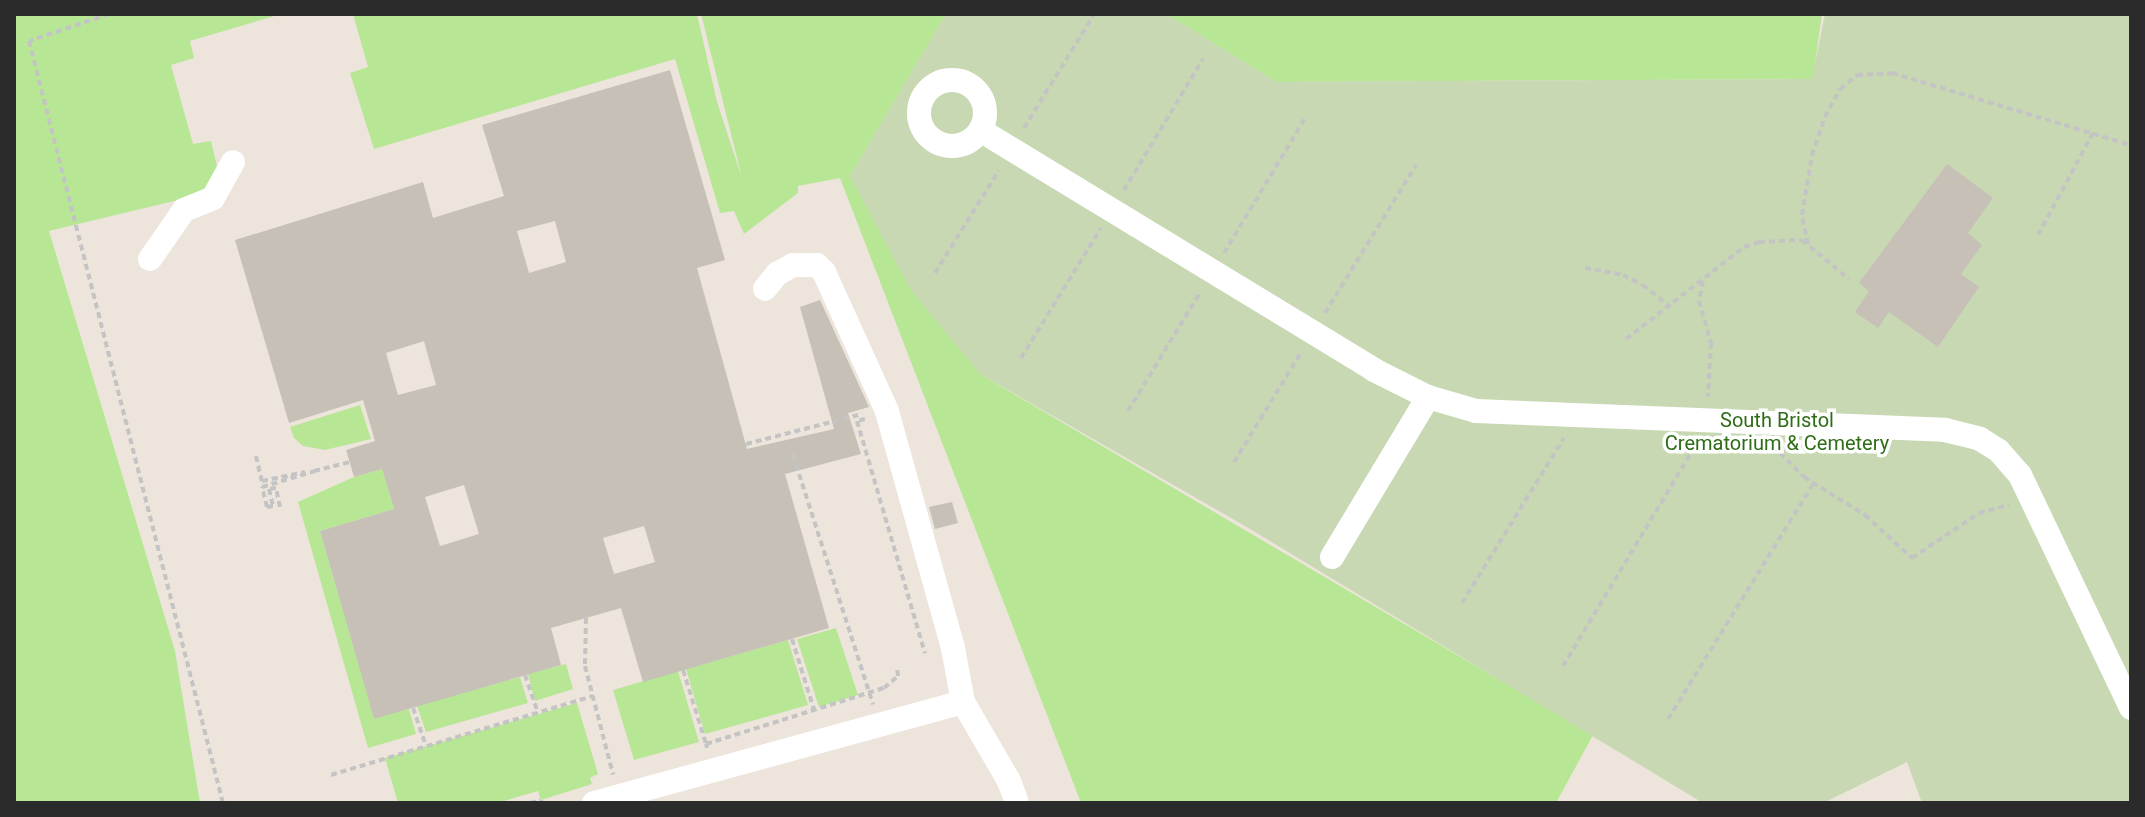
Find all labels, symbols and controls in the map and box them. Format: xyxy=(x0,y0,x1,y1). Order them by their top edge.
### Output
park label: South Bristol Crematorium & Cemetery xyxy=(1665,409,1889,456)

